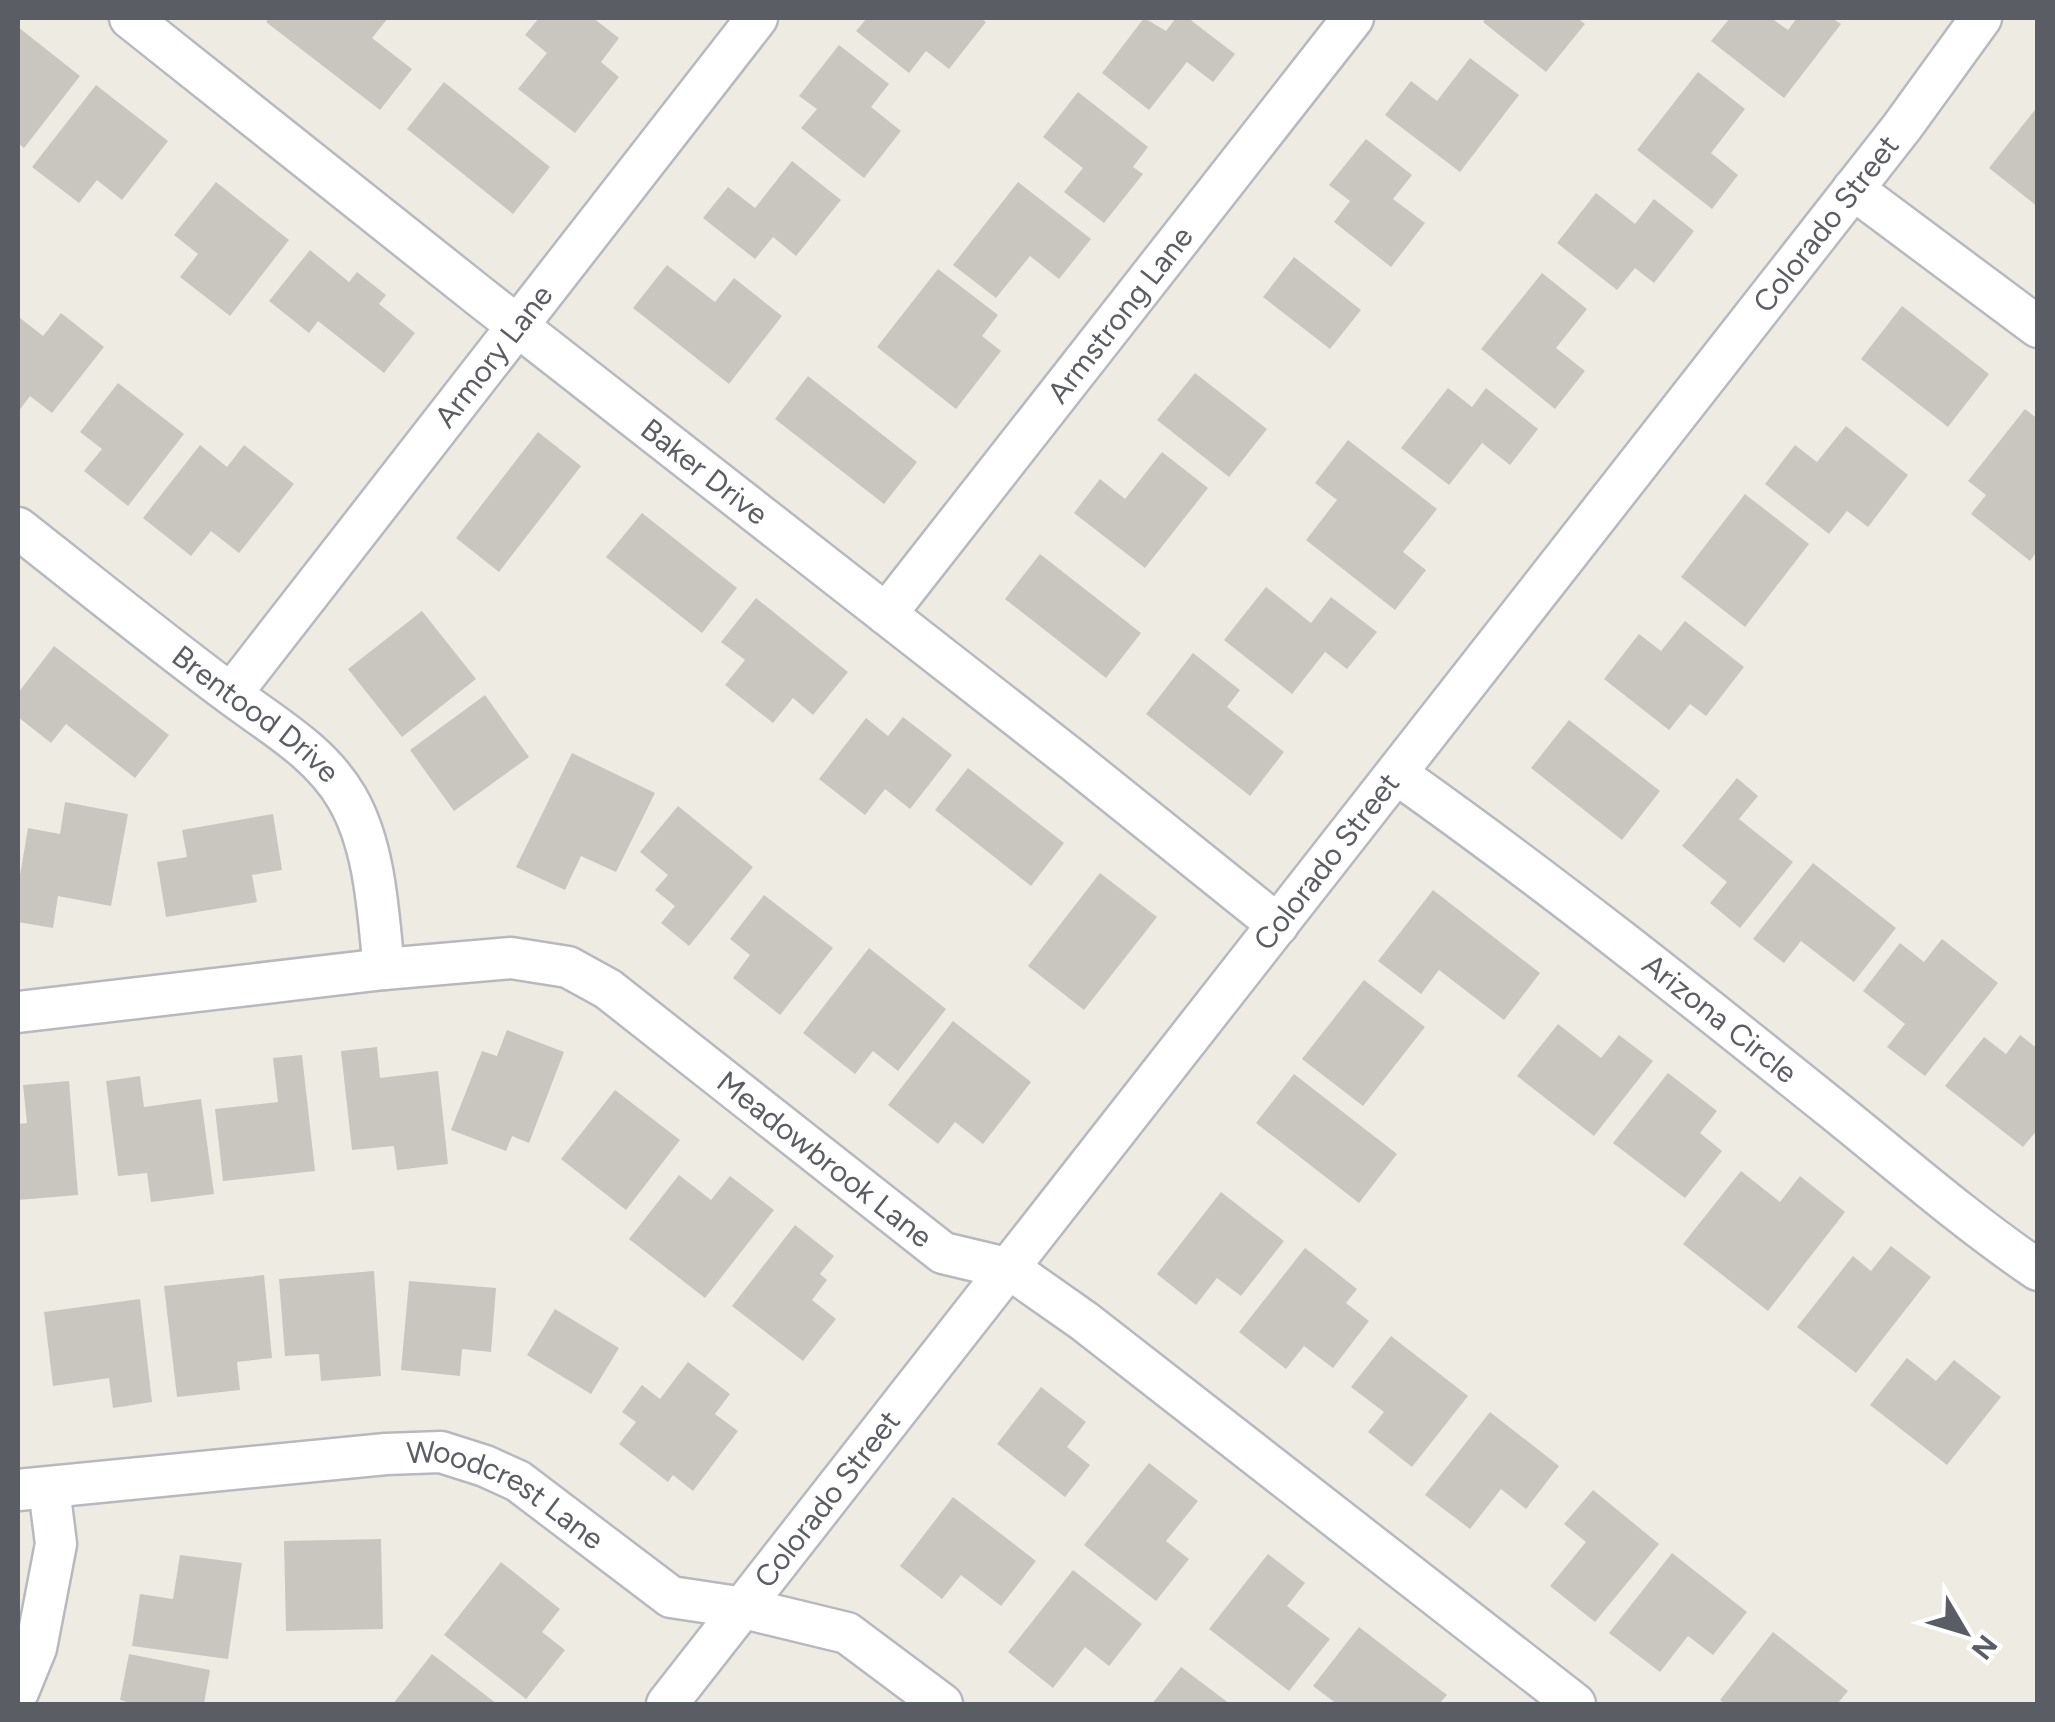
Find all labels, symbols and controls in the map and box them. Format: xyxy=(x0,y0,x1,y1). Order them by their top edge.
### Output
street label: Colorado Street xyxy=(1745,128,1907,320)
street label: Armstrong Lane xyxy=(1039,219,1201,410)
street label: Armory Lane xyxy=(426,277,560,435)
street label: Baker Drive xyxy=(634,410,776,533)
street label: Brentood Drive xyxy=(165,637,348,790)
street label: Colorado Street xyxy=(1245,765,1407,957)
street label: Arizona Circle xyxy=(1635,946,1805,1091)
street label: Meadowbrook Lane xyxy=(710,1063,940,1255)
street label: Colorado Street xyxy=(746,1403,908,1595)
street label: Woodcrest Lane xyxy=(406,1432,611,1557)
north arrow xyxy=(1915,1582,2015,1682)
text: N xyxy=(1965,1628,2005,1666)

